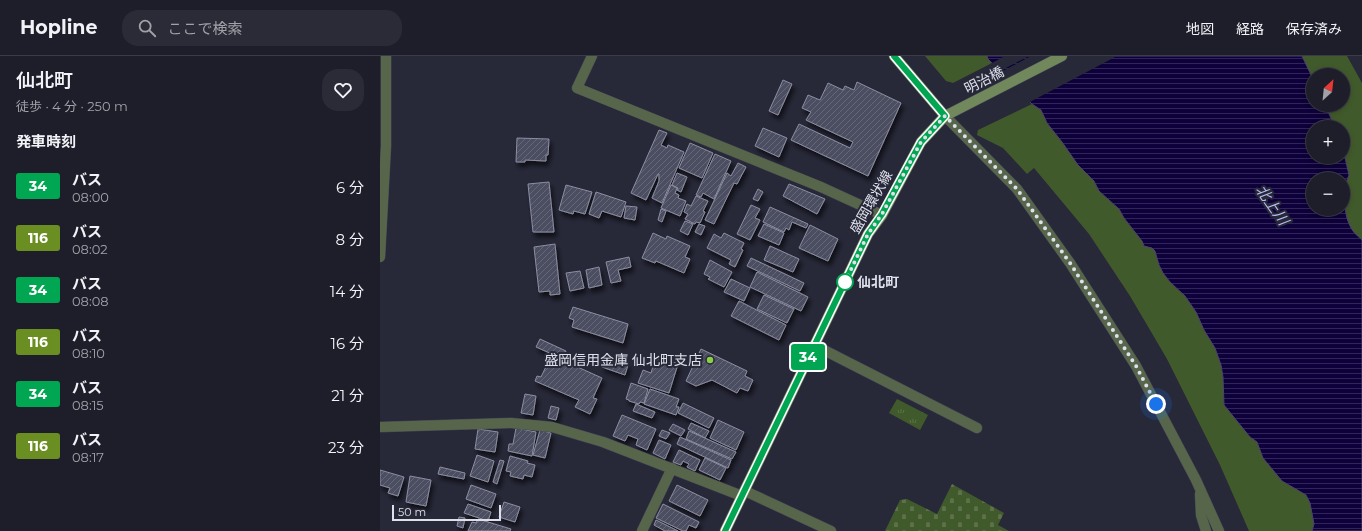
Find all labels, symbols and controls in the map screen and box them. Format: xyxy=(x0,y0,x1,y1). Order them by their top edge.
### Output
search box xyxy=(122,10,402,46)
text: Hopline xyxy=(20,16,98,39)
icon: search xyxy=(136,17,158,39)
text: ここで検索 xyxy=(168,19,243,38)
text: 地図 xyxy=(1186,20,1214,38)
text: 経路 xyxy=(1236,20,1264,38)
text: 保存済み xyxy=(1286,20,1342,38)
street label: 明治橋 xyxy=(961,62,1007,98)
north arrow xyxy=(1306,68,1350,112)
map controls xyxy=(1306,68,1350,216)
text: 仙北町 xyxy=(16,69,73,92)
button: heart xyxy=(322,69,364,111)
text: 徒歩 · 4 分 · 250 m xyxy=(16,98,128,114)
button: + xyxy=(1306,120,1350,164)
text: 発車時刻 xyxy=(16,132,76,151)
street label: 盛岡環状線 xyxy=(846,167,896,237)
text: バス xyxy=(72,170,102,189)
button: − xyxy=(1306,172,1350,216)
text: 34 xyxy=(29,177,47,195)
text: 6 分 xyxy=(336,178,364,197)
water label: 北上川 xyxy=(1252,181,1294,230)
text: 08:00 xyxy=(72,189,109,205)
text: バス xyxy=(72,222,102,241)
text: 116 xyxy=(28,229,48,247)
text: 8 分 xyxy=(335,230,364,249)
text: 08:02 xyxy=(72,241,108,257)
marker: 仙北町 xyxy=(836,273,854,291)
place label: 仙北町 xyxy=(857,273,899,291)
text: バス xyxy=(72,274,102,293)
text: 34 xyxy=(29,281,47,299)
text: 14 分 xyxy=(330,282,364,301)
text: 08:08 xyxy=(72,293,109,309)
text: バス xyxy=(72,326,102,345)
text: 116 xyxy=(28,333,48,351)
text: 16 分 xyxy=(331,334,364,353)
line badge: 34 xyxy=(790,344,826,370)
text: 08:10 xyxy=(72,345,105,361)
text: 34 xyxy=(799,348,817,366)
place label: 盛岡信用金庫 仙北町支店 xyxy=(544,351,702,369)
marker: 盛岡信用金庫 仙北町支店 xyxy=(705,355,715,365)
text: バス xyxy=(72,378,102,397)
text: 34 xyxy=(29,385,47,403)
text: 21 分 xyxy=(331,386,364,405)
your location xyxy=(1146,394,1166,414)
text: 08:15 xyxy=(72,397,104,413)
text: バス xyxy=(72,430,102,449)
text: 116 xyxy=(28,437,48,455)
text: 23 分 xyxy=(328,438,364,457)
text: 08:17 xyxy=(72,449,104,465)
scale bar xyxy=(392,503,501,522)
text: 50 m xyxy=(398,505,426,519)

